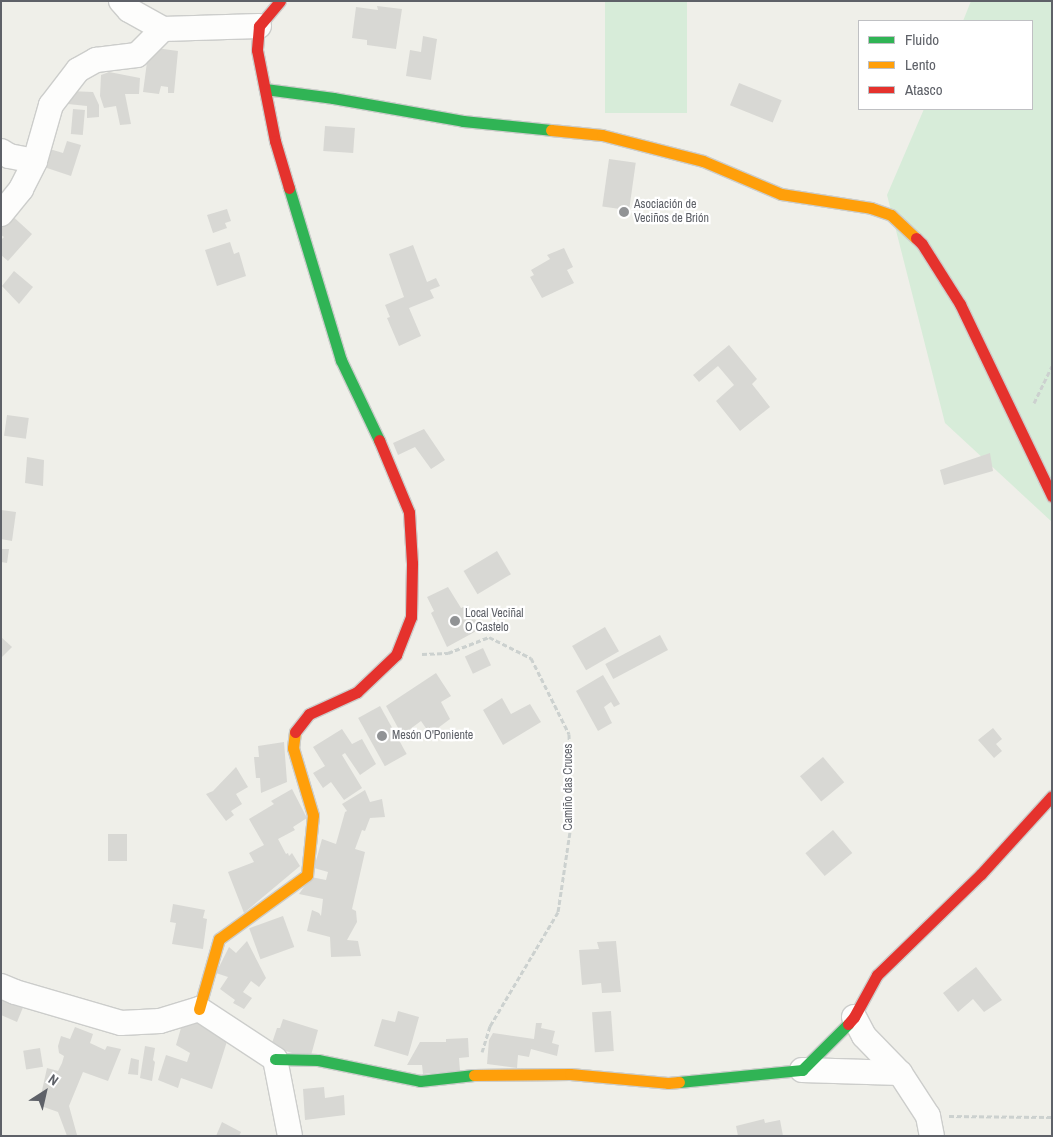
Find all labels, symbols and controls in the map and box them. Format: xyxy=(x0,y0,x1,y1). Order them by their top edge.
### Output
legend xyxy=(858,20,1033,110)
text: Fluido xyxy=(905,29,939,50)
text: Lento xyxy=(905,54,936,75)
text: Atasco xyxy=(905,79,943,100)
place label: Asociación de Veciños de Brión xyxy=(634,198,709,226)
marker: Asociación de Veciños de Brión xyxy=(618,206,630,218)
place label: Local Veciñal O Castelo xyxy=(465,607,524,635)
marker: Local Veciñal O Castelo xyxy=(449,615,461,627)
place label: Mesón O'Poniente xyxy=(392,729,473,743)
marker: Mesón O'Poniente xyxy=(376,730,388,742)
street label: Camiño das Cruces xyxy=(562,744,576,830)
north arrow xyxy=(20,1067,70,1117)
text: N xyxy=(45,1070,62,1089)

